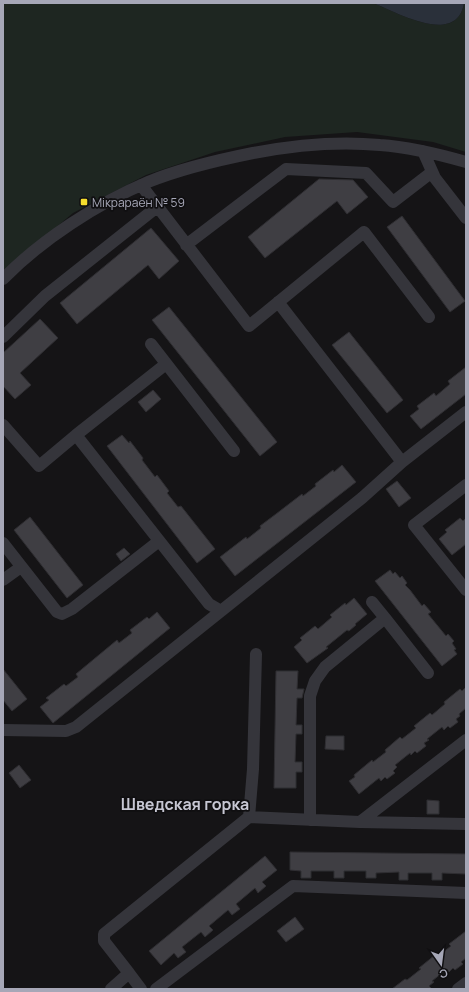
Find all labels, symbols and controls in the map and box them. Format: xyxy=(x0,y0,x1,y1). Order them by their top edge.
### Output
place label: Мікрараён № 59 xyxy=(92,194,185,211)
marker: Мікрараён № 59 xyxy=(79,197,89,207)
district label: Шведская горка xyxy=(121,793,249,815)
north arrow xyxy=(421,944,461,984)
text: С xyxy=(438,966,449,982)

